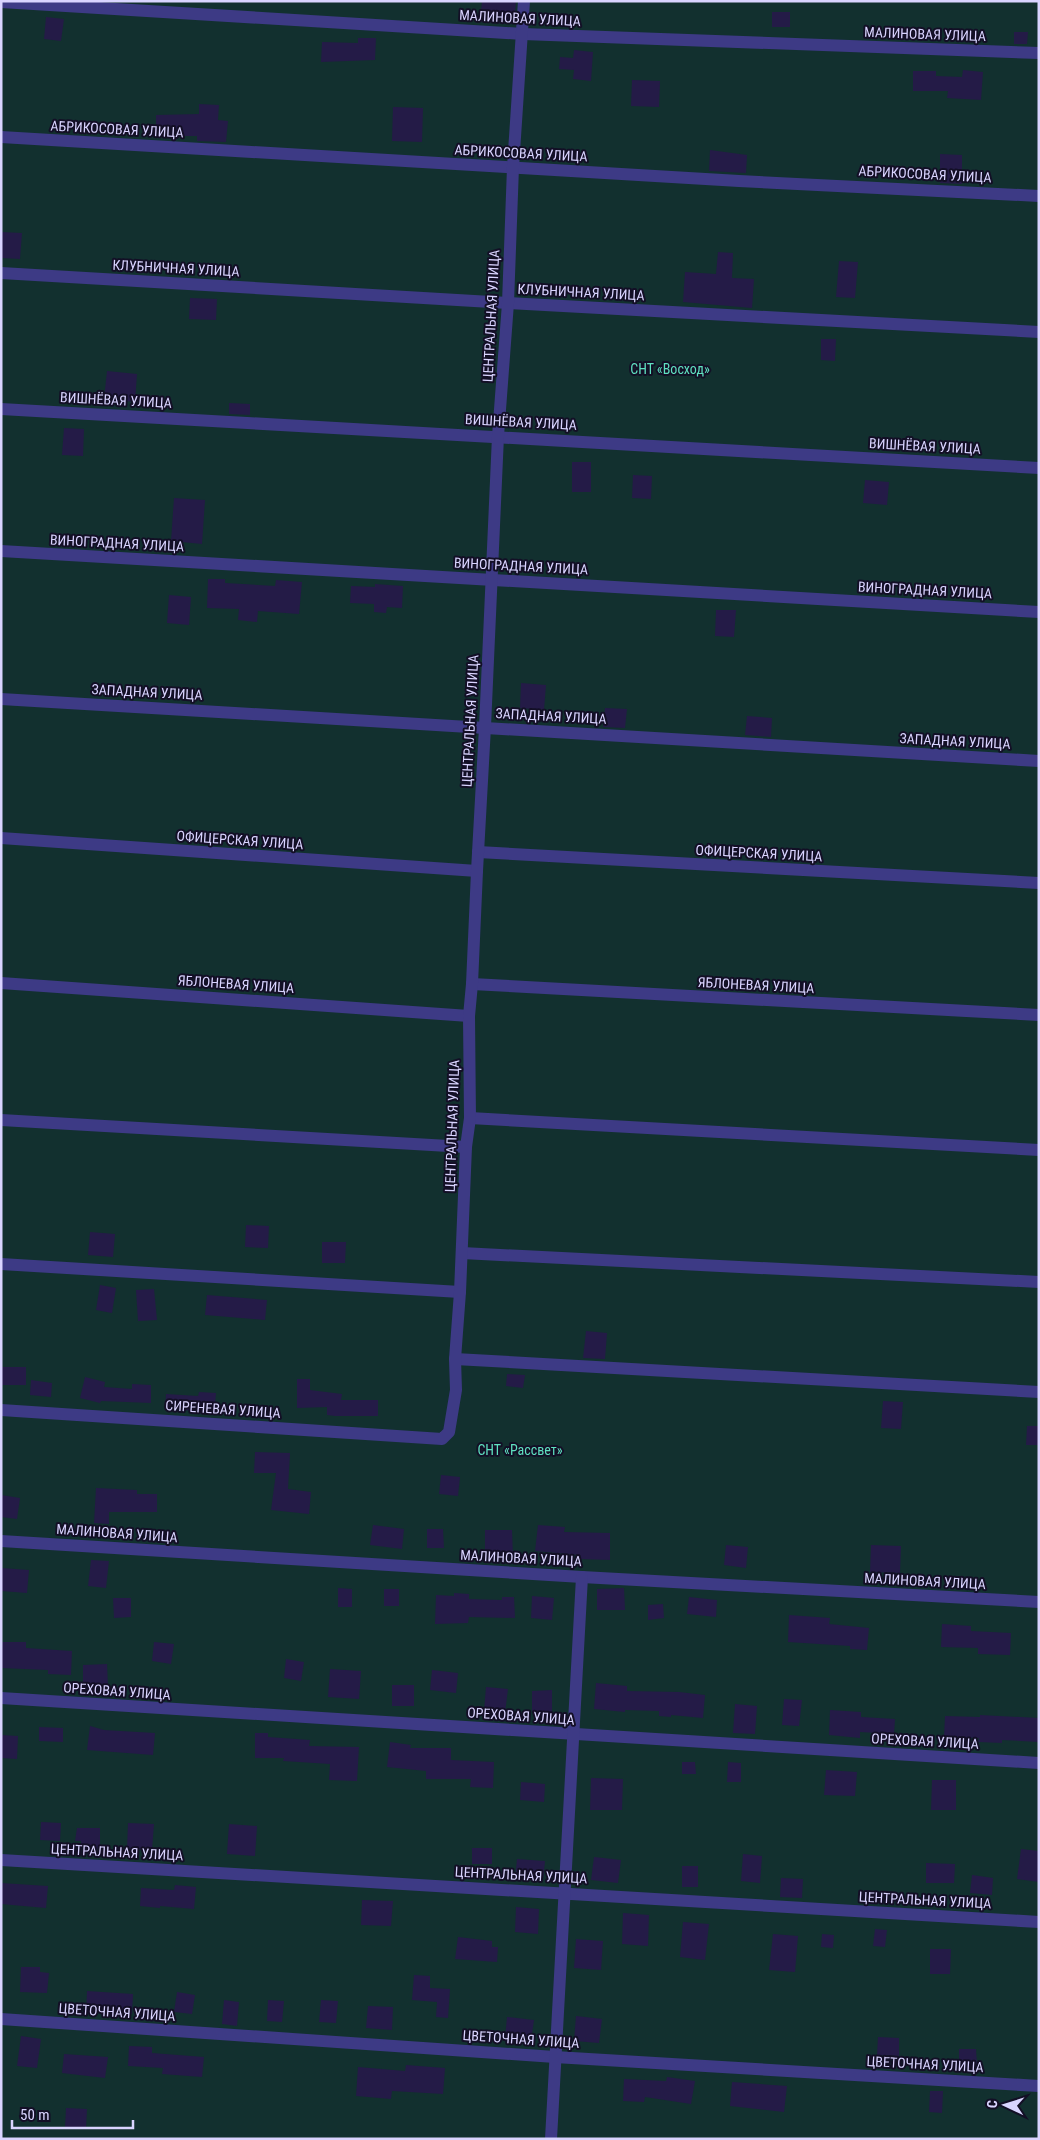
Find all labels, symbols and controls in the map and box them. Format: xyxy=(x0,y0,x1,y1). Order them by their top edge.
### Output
street label: МАЛИНОВАЯ УЛИЦА xyxy=(459,7,581,29)
street label: МАЛИНОВАЯ УЛИЦА xyxy=(864,24,986,44)
street label: АБРИКОСОВАЯ УЛИЦА xyxy=(50,118,184,140)
street label: АБРИКОСОВАЯ УЛИЦА xyxy=(454,142,588,164)
street label: АБРИКОСОВАЯ УЛИЦА xyxy=(858,163,992,185)
street label: ЦЕНТРАЛЬНАЯ УЛИЦА xyxy=(480,249,502,383)
street label: КЛУБНИЧНАЯ УЛИЦА xyxy=(112,257,240,279)
street label: КЛУБНИЧНАЯ УЛИЦА xyxy=(517,281,645,303)
park label: СНТ «Восход» xyxy=(630,361,710,377)
street label: ВИШНЁВАЯ УЛИЦА xyxy=(60,389,172,411)
street label: ВИШНЁВАЯ УЛИЦА xyxy=(465,411,577,433)
street label: ВИШНЁВАЯ УЛИЦА xyxy=(869,435,981,457)
street label: ВИНОГРАДНАЯ УЛИЦА xyxy=(50,531,184,555)
street label: ВИНОГРАДНАЯ УЛИЦА xyxy=(454,554,588,578)
street label: ВИНОГРАДНАЯ УЛИЦА xyxy=(858,578,992,602)
street label: ЦЕНТРАЛЬНАЯ УЛИЦА xyxy=(459,654,481,788)
street label: ЗАПАДНАЯ УЛИЦА xyxy=(91,681,203,703)
street label: ЗАПАДНАЯ УЛИЦА xyxy=(495,705,607,727)
street label: ЗАПАДНАЯ УЛИЦА xyxy=(899,730,1011,752)
street label: ОФИЦЕРСКАЯ УЛИЦА xyxy=(176,828,304,852)
street label: ОФИЦЕРСКАЯ УЛИЦА xyxy=(695,842,823,864)
street label: ЯБЛОНЕВАЯ УЛИЦА xyxy=(177,972,295,996)
street label: ЯБЛОНЕВАЯ УЛИЦА xyxy=(697,974,815,996)
street label: ЦЕНТРАЛЬНАЯ УЛИЦА xyxy=(442,1059,462,1193)
street label: СИРЕНЕВАЯ УЛИЦА xyxy=(165,1397,281,1421)
park label: СНТ «Рассвет» xyxy=(477,1442,563,1458)
street label: МАЛИНОВАЯ УЛИЦА xyxy=(56,1521,178,1545)
street label: МАЛИНОВАЯ УЛИЦА xyxy=(460,1547,582,1569)
street label: МАЛИНОВАЯ УЛИЦА xyxy=(864,1570,986,1592)
street label: ОРЕХОВАЯ УЛИЦА xyxy=(63,1679,171,1703)
street label: ОРЕХОВАЯ УЛИЦА xyxy=(467,1704,575,1728)
street label: ОРЕХОВАЯ УЛИЦА xyxy=(871,1730,979,1752)
street label: ЦЕНТРАЛЬНАЯ УЛИЦА xyxy=(50,1841,184,1863)
street label: ЦЕНТРАЛЬНАЯ УЛИЦА xyxy=(454,1864,588,1886)
street label: ЦЕНТРАЛЬНАЯ УЛИЦА xyxy=(858,1889,992,1911)
street label: ЦВЕТОЧНАЯ УЛИЦА xyxy=(58,2000,176,2024)
street label: ЦВЕТОЧНАЯ УЛИЦА xyxy=(462,2027,580,2051)
street label: ЦВЕТОЧНАЯ УЛИЦА xyxy=(866,2053,984,2075)
north arrow xyxy=(980,2080,1030,2130)
scale bar xyxy=(12,2098,134,2130)
text: С xyxy=(984,2100,1000,2109)
text: 50 m xyxy=(20,2106,50,2124)

